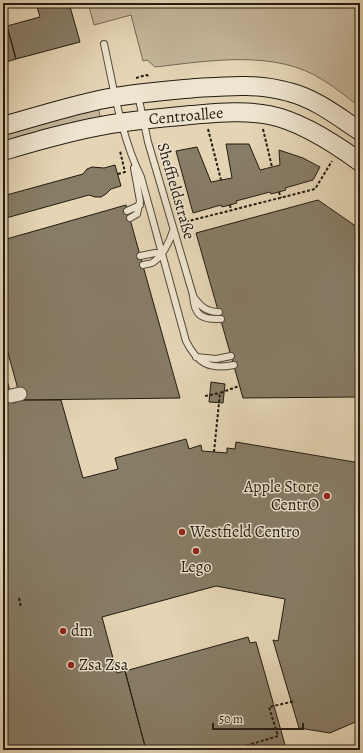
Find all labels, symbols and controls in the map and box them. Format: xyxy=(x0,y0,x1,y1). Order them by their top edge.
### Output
street label: Centroallee xyxy=(148,102,224,130)
street label: Sheffieldstraße xyxy=(152,140,200,242)
place label: Apple Store CentrO xyxy=(243,476,319,516)
marker: Apple Store CentrO xyxy=(322,491,332,501)
place label: Westfield Centro xyxy=(189,521,300,543)
marker: Westfield Centro xyxy=(177,527,187,537)
marker: Lego xyxy=(191,546,201,556)
place label: Lego xyxy=(180,556,212,578)
place label: dm xyxy=(71,620,93,642)
marker: dm xyxy=(58,626,68,636)
place label: Zsa Zsa xyxy=(79,654,129,676)
marker: Zsa Zsa xyxy=(66,660,76,670)
scale bar xyxy=(213,705,303,731)
text: 50 m xyxy=(219,711,243,727)

